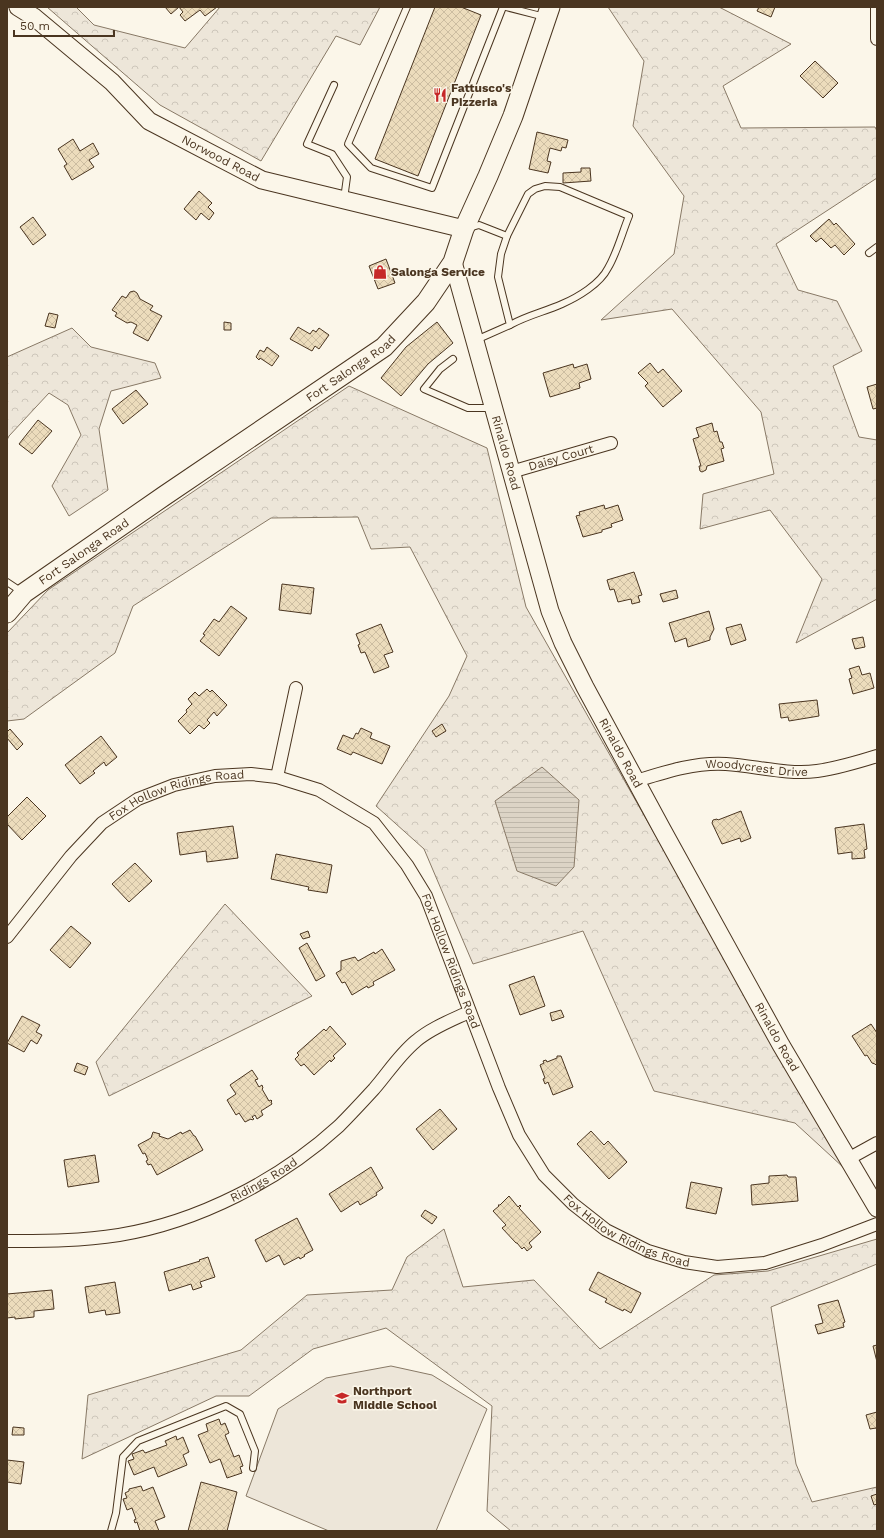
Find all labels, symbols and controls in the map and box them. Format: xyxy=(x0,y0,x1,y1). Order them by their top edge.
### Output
scale bar xyxy=(14,12,114,38)
text: 50 m xyxy=(20,19,50,33)
place label: Fattusco's Pizzeria xyxy=(451,81,512,109)
restaurant icon: Fattusco's Pizzeria xyxy=(432,87,448,103)
street label: Norwood Road xyxy=(179,132,262,185)
shop icon: Salonga Service xyxy=(372,264,388,280)
place label: Salonga Service xyxy=(391,265,485,279)
street label: Fort Salonga Road xyxy=(303,332,399,405)
street label: Rinaldo Road xyxy=(489,414,523,492)
street label: Daisy Court xyxy=(527,441,595,474)
street label: Fort Salonga Road xyxy=(36,515,132,588)
street label: Rinaldo Road xyxy=(596,716,645,790)
street label: Woodycrest Drive xyxy=(705,757,808,779)
street label: Fox Hollow Ridings Road xyxy=(106,767,245,823)
street label: Fox Hollow Ridings Road xyxy=(419,891,483,1031)
street label: Rinaldo Road xyxy=(752,1000,802,1074)
street label: Ridings Road xyxy=(228,1155,300,1205)
street label: Fox Hollow Ridings Road xyxy=(560,1191,691,1270)
place label: Northport Middle School xyxy=(353,1384,437,1412)
school or university icon: Northport Middle School xyxy=(334,1390,350,1406)

